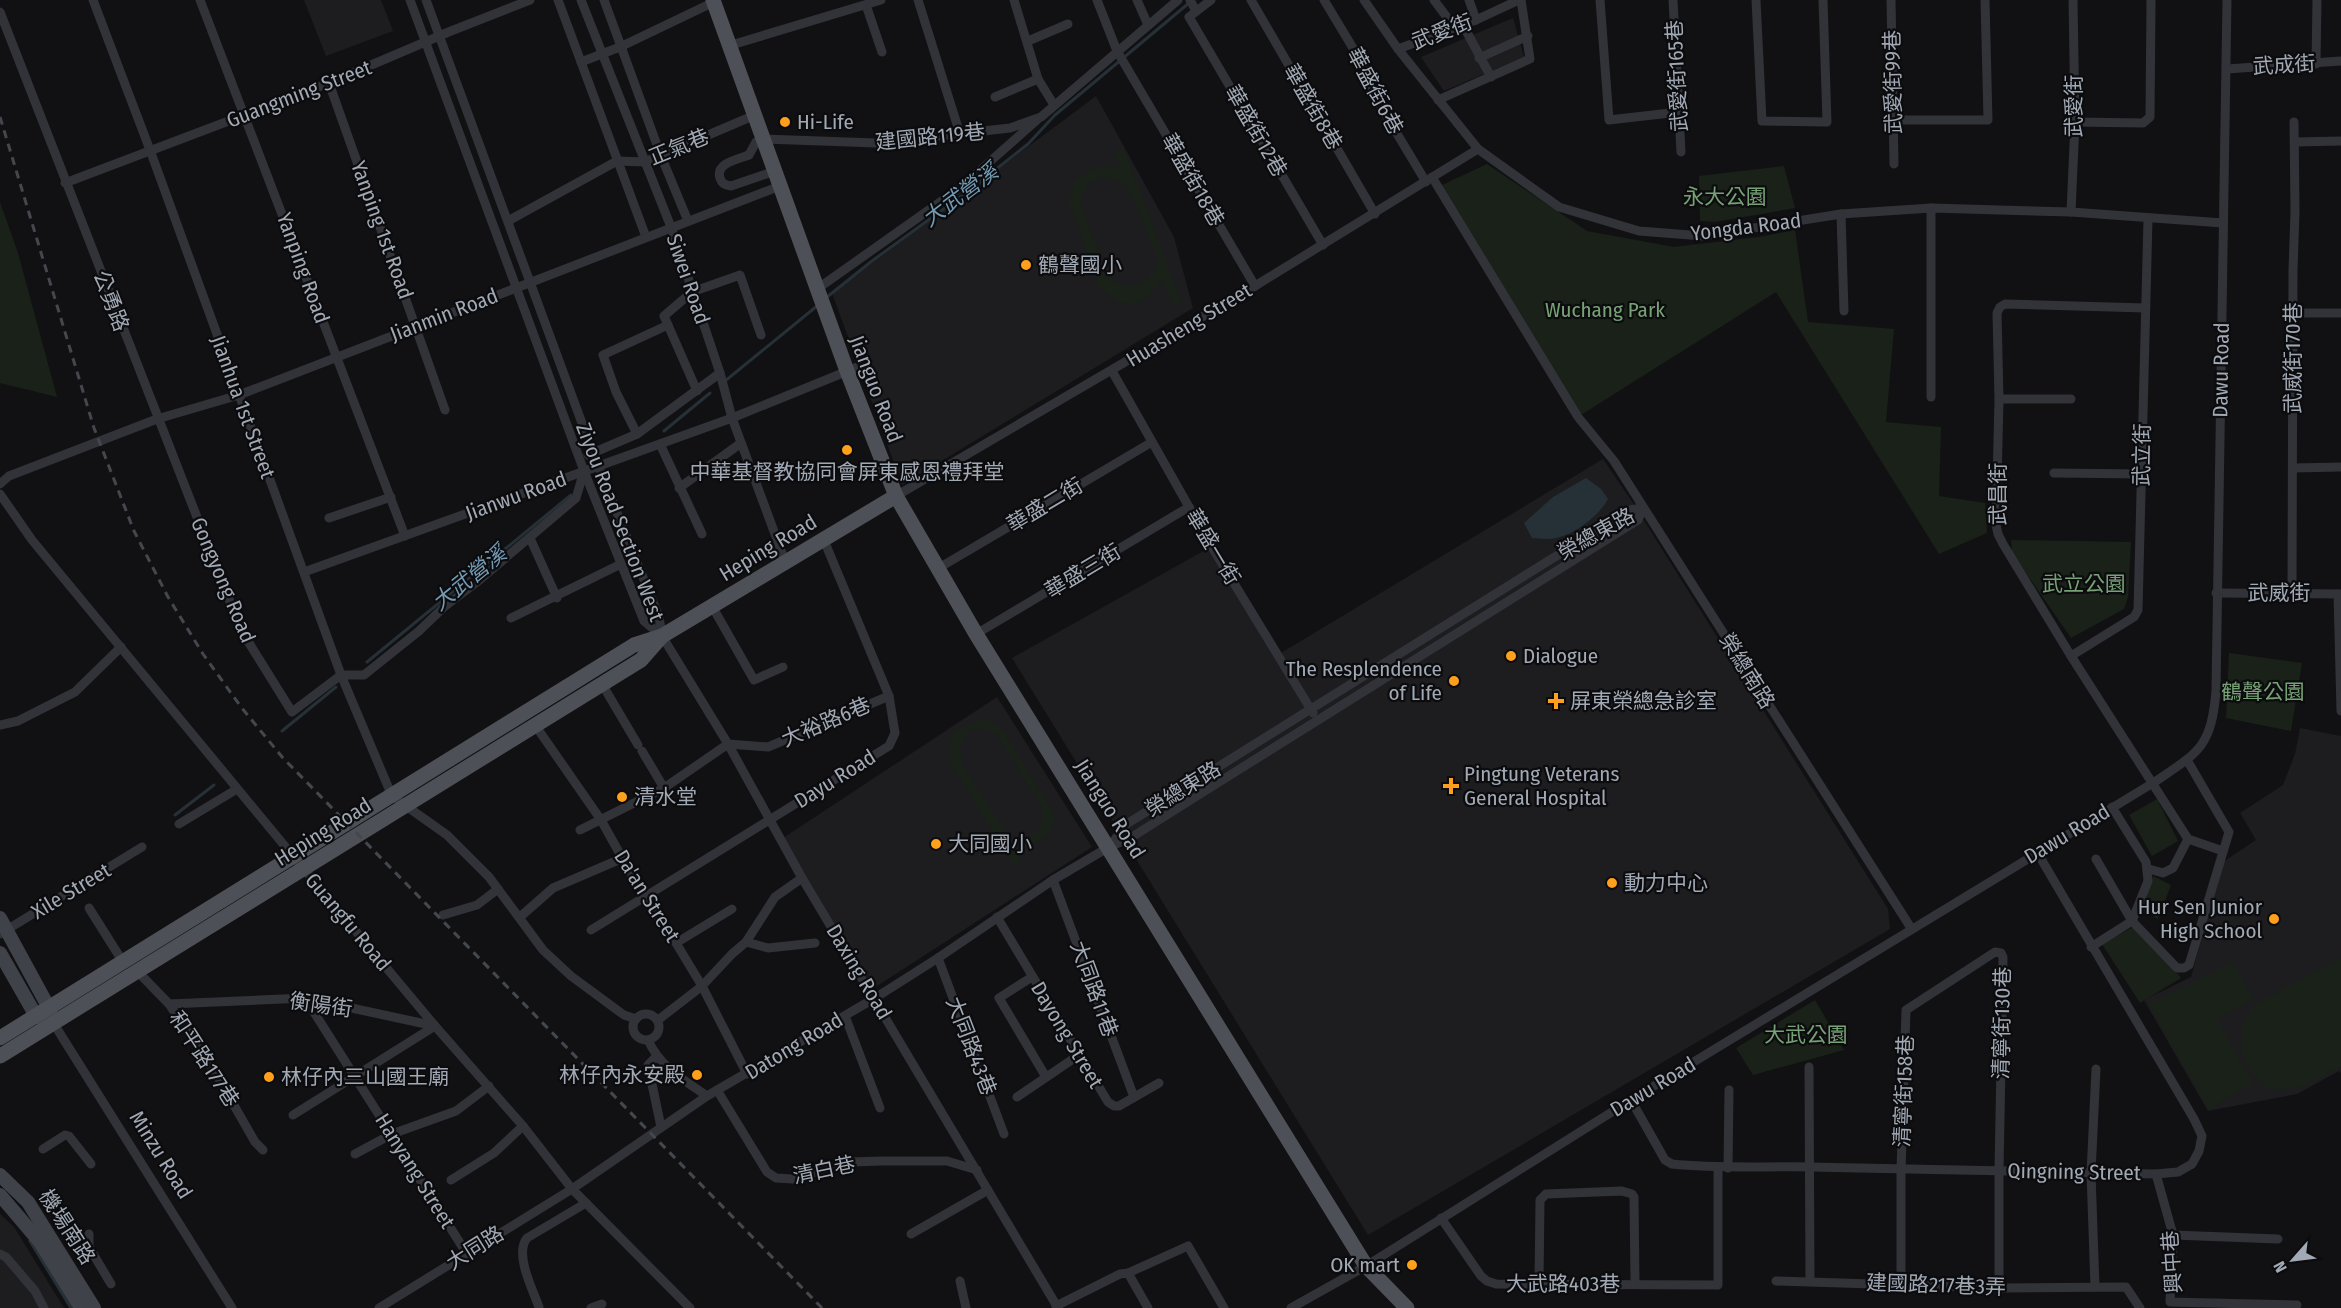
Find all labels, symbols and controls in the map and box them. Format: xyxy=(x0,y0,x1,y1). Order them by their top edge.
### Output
street label: 武愛街 xyxy=(1408,9,1476,55)
street label: 武愛街165巷 xyxy=(1661,19,1693,133)
street label: 武愛街99巷 xyxy=(1879,30,1907,134)
street label: 華盛街6巷 xyxy=(1341,43,1409,139)
street label: 武成街 xyxy=(2252,50,2316,80)
street label: Guangming Street xyxy=(223,54,375,134)
street label: 華盛街8巷 xyxy=(1278,60,1348,154)
street label: 武愛街 xyxy=(2061,75,2087,138)
street label: 華盛街12巷 xyxy=(1219,81,1293,181)
place label: Hi-Life xyxy=(797,109,854,135)
marker: Hi-Life xyxy=(778,115,792,129)
street label: 建國路119巷 xyxy=(874,118,986,156)
street label: 正氣巷 xyxy=(645,123,713,171)
street label: 華盛街18巷 xyxy=(1156,129,1230,231)
water label: 大武營溪 xyxy=(917,156,1006,232)
street label: Yanping 1st Road xyxy=(345,157,419,303)
park label: 永大公園 xyxy=(1683,184,1767,210)
street label: Yongda Road xyxy=(1689,207,1803,247)
street label: Yanping Road xyxy=(271,209,335,327)
street label: Siwei Road xyxy=(660,231,716,327)
place label: 鶴聲國小 xyxy=(1038,252,1122,278)
marker: 鶴聲國小 xyxy=(1019,258,1033,272)
street label: 公勇路 xyxy=(88,267,134,335)
street label: Huasheng Street xyxy=(1122,277,1257,373)
street label: Jianmin Road xyxy=(386,283,502,347)
park label: Wuchang Park xyxy=(1545,297,1665,323)
street label: 武威街170巷 xyxy=(2280,302,2306,414)
street label: Dawu Road xyxy=(2207,322,2235,418)
street label: Jianhua 1st Street xyxy=(205,332,281,482)
street label: Jianguo Road xyxy=(844,332,908,446)
street label: Ziyou Road Section West xyxy=(570,419,670,625)
street label: 武立街 xyxy=(2128,423,2156,487)
marker: 中華基督教協同會屏東感恩禮拜堂 xyxy=(840,443,854,457)
place label: 中華基督教協同會屏東感恩禮拜堂 xyxy=(690,459,1005,485)
street label: 武昌街 xyxy=(1985,463,2011,526)
street label: Jianwu Road xyxy=(462,466,570,526)
street label: 華盛二街 xyxy=(1002,472,1088,538)
street label: 榮總東路 xyxy=(1553,502,1639,566)
street label: 華盛一街 xyxy=(1180,504,1246,590)
street label: Heping Road xyxy=(715,509,821,587)
street label: Gongyong Road xyxy=(185,513,261,647)
water label: 大武營溪 xyxy=(426,538,514,616)
street label: 華盛三街 xyxy=(1040,538,1126,604)
park label: 武立公園 xyxy=(2042,571,2126,597)
street label: 武威街 xyxy=(2248,580,2311,606)
street label: 榮總南路 xyxy=(1714,628,1780,714)
place label: Dialogue xyxy=(1523,643,1598,669)
marker: Dialogue xyxy=(1504,649,1518,663)
place label: The Resplendence of Life xyxy=(1286,656,1442,706)
marker: The Resplendence of Life xyxy=(1447,674,1461,688)
park label: 鶴聲公園 xyxy=(2221,679,2305,705)
place label: 屏東榮總急診室 xyxy=(1570,688,1717,714)
street label: 大裕路6巷 xyxy=(777,692,875,752)
marker: 屏東榮總急診室 xyxy=(1547,692,1565,710)
street label: Dayu Road xyxy=(790,744,880,814)
street label: Jianguo Road xyxy=(1069,754,1151,864)
street label: 榮總東路 xyxy=(1140,756,1226,822)
place label: Pingtung Veterans General Hospital xyxy=(1464,761,1619,811)
marker: Pingtung Veterans General Hospital xyxy=(1442,777,1460,795)
place label: 清水堂 xyxy=(634,784,697,810)
marker: 清水堂 xyxy=(615,790,629,804)
street label: Heping Road xyxy=(270,792,376,872)
street label: Dawu Road xyxy=(2019,798,2115,870)
place label: 大同國小 xyxy=(948,831,1032,857)
marker: 大同國小 xyxy=(929,837,943,851)
street label: Da'an Street xyxy=(608,845,686,947)
street label: Xile Street xyxy=(27,857,115,925)
street label: Guangfu Road xyxy=(299,868,397,976)
place label: 動力中心 xyxy=(1624,870,1708,896)
marker: 動力中心 xyxy=(1605,876,1619,890)
place label: Hur Sen Junior High School xyxy=(2138,894,2263,944)
marker: Hur Sen Junior High School xyxy=(2267,912,2281,926)
street label: Daxing Road xyxy=(821,920,897,1024)
street label: 大同路11巷 xyxy=(1065,938,1123,1040)
street label: 清寧街130巷 xyxy=(1988,966,2016,1080)
street label: Dayong Street xyxy=(1025,977,1109,1093)
street label: 衡陽街 xyxy=(288,988,354,1022)
street label: 大同路43巷 xyxy=(940,993,1002,1099)
street label: 和平路177巷 xyxy=(163,1006,245,1112)
street label: Datong Road xyxy=(740,1007,848,1085)
park label: 大武公園 xyxy=(1764,1022,1848,1048)
street label: 清寧街158巷 xyxy=(1889,1034,1919,1148)
street label: Dawu Road xyxy=(1605,1051,1701,1123)
place label: 林仔內永安殿 xyxy=(559,1062,685,1088)
place label: 林仔內三山國王廟 xyxy=(281,1064,449,1090)
marker: 林仔內永安殿 xyxy=(690,1068,704,1082)
marker: 林仔內三山國王廟 xyxy=(262,1070,276,1084)
street label: Minzu Road xyxy=(124,1106,198,1204)
street label: Hanyang Street xyxy=(369,1109,461,1233)
street label: 清白巷 xyxy=(790,1151,858,1189)
street label: Qingning Street xyxy=(2007,1158,2141,1186)
street label: 機場南路 xyxy=(33,1185,101,1269)
street label: 大同路 xyxy=(441,1220,509,1276)
street label: 興中巷 xyxy=(2157,1230,2187,1294)
north arrow xyxy=(2263,1230,2323,1290)
place label: OK mart xyxy=(1330,1252,1400,1278)
marker: OK mart xyxy=(1405,1258,1419,1272)
text: N xyxy=(2270,1258,2291,1276)
street label: 建國路217巷3弄 xyxy=(1866,1270,2006,1300)
street label: 大武路403巷 xyxy=(1506,1271,1620,1297)

